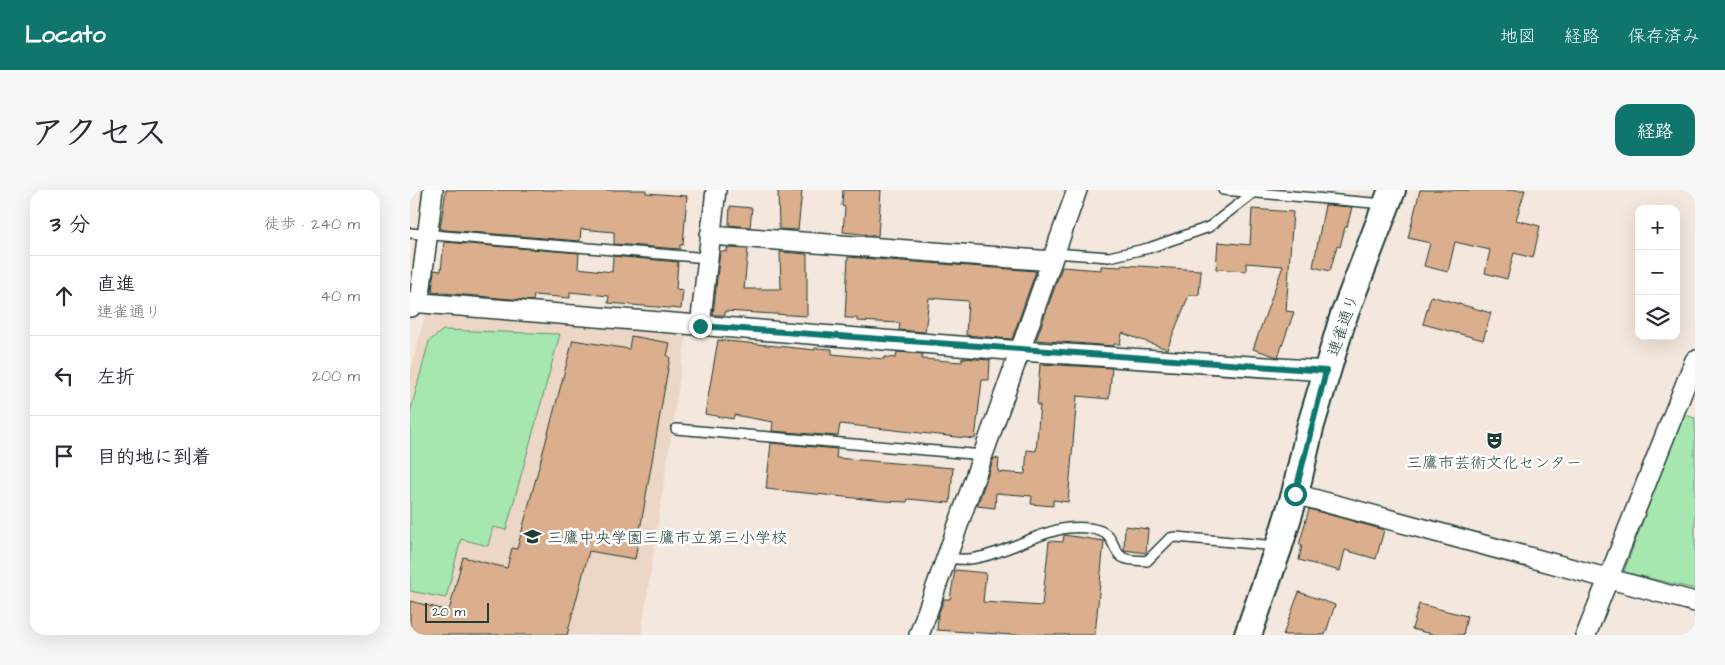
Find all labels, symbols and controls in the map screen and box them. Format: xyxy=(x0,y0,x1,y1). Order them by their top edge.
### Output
text: Locato xyxy=(25,18,106,52)
text: 地図 xyxy=(1500,24,1536,49)
text: 経路 xyxy=(1564,24,1600,49)
text: 保存済み xyxy=(1628,24,1700,49)
button: 経路 xyxy=(1615,104,1695,156)
text: アクセス xyxy=(30,109,168,158)
map controls xyxy=(1635,205,1680,340)
button: + xyxy=(1635,205,1680,250)
text: 3 分 xyxy=(50,210,90,239)
text: 徒歩 · 240 m xyxy=(264,213,360,235)
button: − xyxy=(1635,250,1680,295)
text: 直進 xyxy=(97,271,135,298)
icon: ahead xyxy=(50,282,78,310)
text: 40 m xyxy=(320,285,360,307)
street label: 連雀通り xyxy=(1322,291,1364,359)
button: layers xyxy=(1635,295,1680,340)
text: 連雀通り xyxy=(97,301,161,323)
route end xyxy=(689,315,712,338)
icon: left xyxy=(50,362,78,390)
text: 左折 xyxy=(97,364,135,391)
text: 200 m xyxy=(312,365,360,387)
theatre icon: 三鷹市芸術文化センター xyxy=(1484,430,1504,450)
icon: arrive xyxy=(50,442,78,470)
text: 目的地に到着 xyxy=(97,444,211,471)
place label: 三鷹市芸術文化センター xyxy=(1406,452,1582,474)
route start xyxy=(1284,483,1307,506)
school or university icon: 三鷹中央学園三鷹市立第三小学校 xyxy=(523,527,543,547)
place label: 三鷹中央学園三鷹市立第三小学校 xyxy=(547,527,787,549)
scale bar xyxy=(425,600,489,623)
text: 20 m xyxy=(432,602,465,622)

